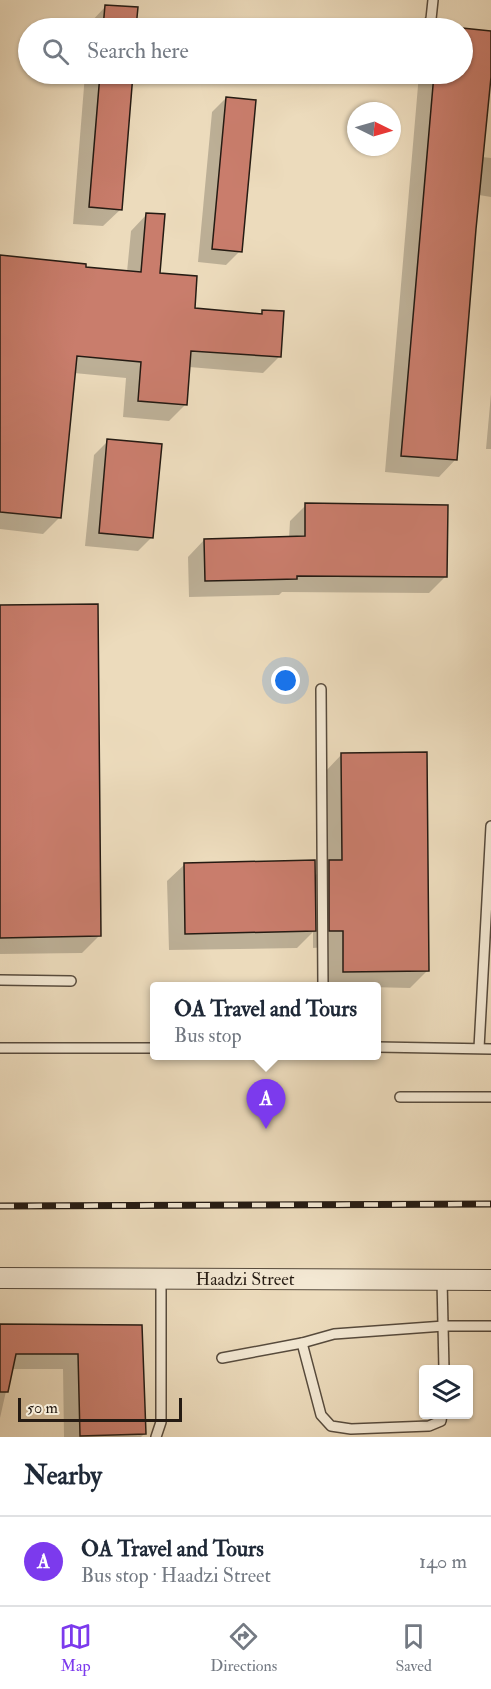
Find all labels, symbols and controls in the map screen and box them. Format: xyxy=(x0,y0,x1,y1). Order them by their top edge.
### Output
search box xyxy=(18,18,473,84)
icon: search xyxy=(39,35,72,68)
text: Search here xyxy=(87,37,189,65)
north arrow xyxy=(347,102,401,156)
your location xyxy=(271,666,300,695)
popup xyxy=(150,982,381,1060)
text: OA Travel and Tours xyxy=(174,995,357,1023)
text: Bus stop xyxy=(174,1023,242,1048)
pin: A xyxy=(246,1080,286,1129)
street label: Haadzi Street xyxy=(195,1268,295,1291)
map controls xyxy=(419,1365,473,1419)
button: layers xyxy=(419,1365,473,1419)
scale bar xyxy=(18,1395,182,1422)
text: 50 m xyxy=(27,1398,58,1418)
text: Nearby xyxy=(24,1460,102,1492)
text: OA Travel and Tours xyxy=(81,1535,264,1563)
text: A xyxy=(37,1549,50,1574)
text: 140 m xyxy=(419,1549,467,1574)
text: Bus stop · Haadzi Street xyxy=(81,1563,271,1588)
tab: Map xyxy=(59,1620,92,1676)
tab: Directions xyxy=(210,1620,277,1676)
tab: Saved xyxy=(395,1620,432,1676)

